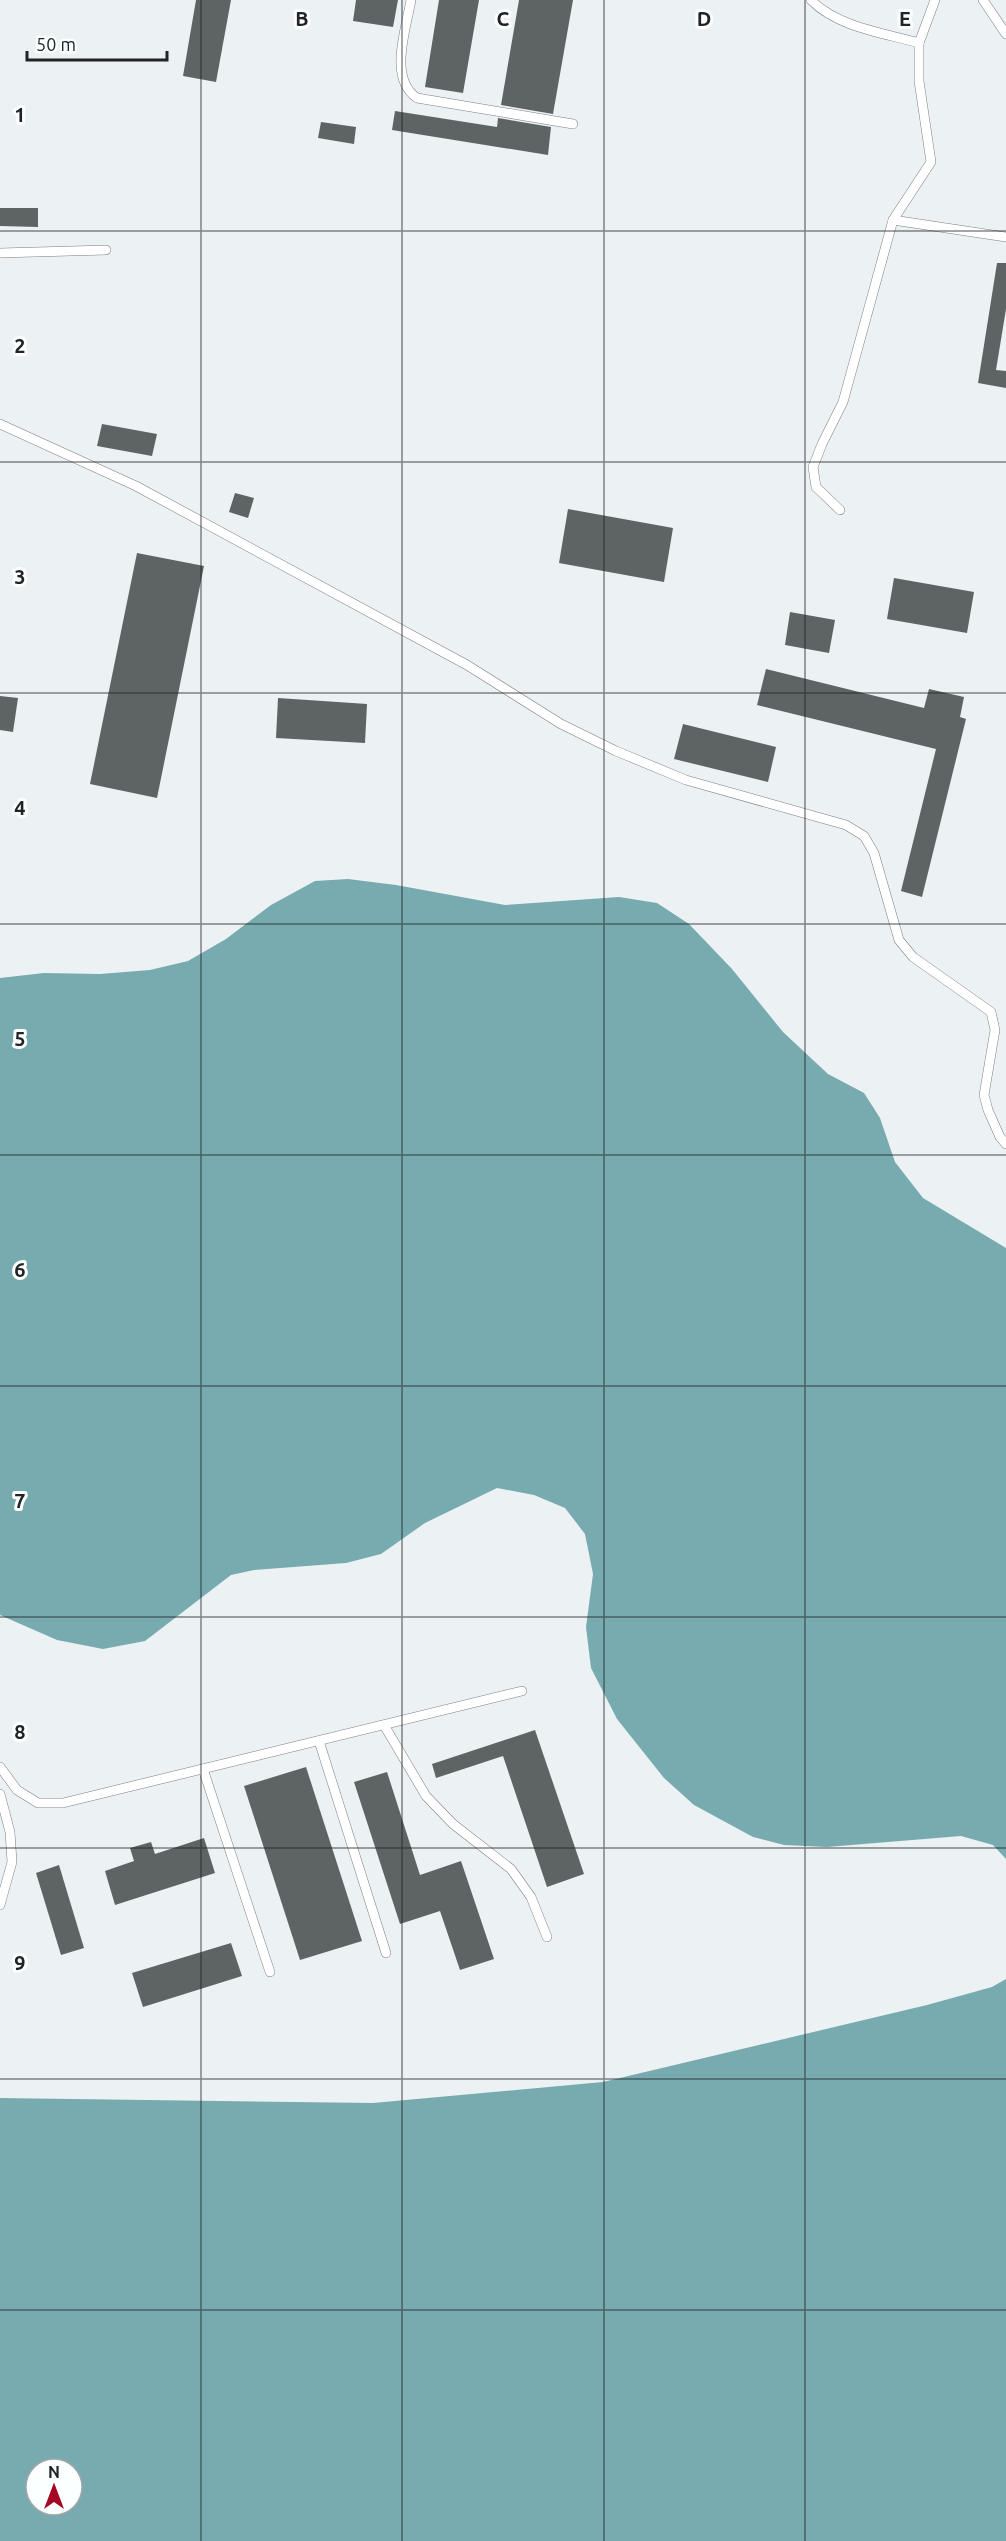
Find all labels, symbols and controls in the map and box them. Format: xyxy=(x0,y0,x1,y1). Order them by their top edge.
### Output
text: B xyxy=(295,7,309,30)
text: C xyxy=(497,7,510,30)
text: D xyxy=(697,7,711,30)
text: E xyxy=(899,7,911,30)
scale bar xyxy=(27,24,166,62)
text: 50 m xyxy=(36,34,76,54)
text: 1 xyxy=(14,103,26,126)
text: 2 xyxy=(14,334,26,357)
text: 3 xyxy=(14,565,26,588)
text: 4 xyxy=(14,796,26,819)
text: 5 xyxy=(14,1027,26,1050)
text: 6 xyxy=(14,1258,26,1281)
text: 7 xyxy=(14,1489,26,1512)
text: 8 xyxy=(14,1720,26,1743)
text: 9 xyxy=(14,1951,26,1974)
north arrow xyxy=(24,2457,84,2517)
text: N xyxy=(48,2463,60,2481)

